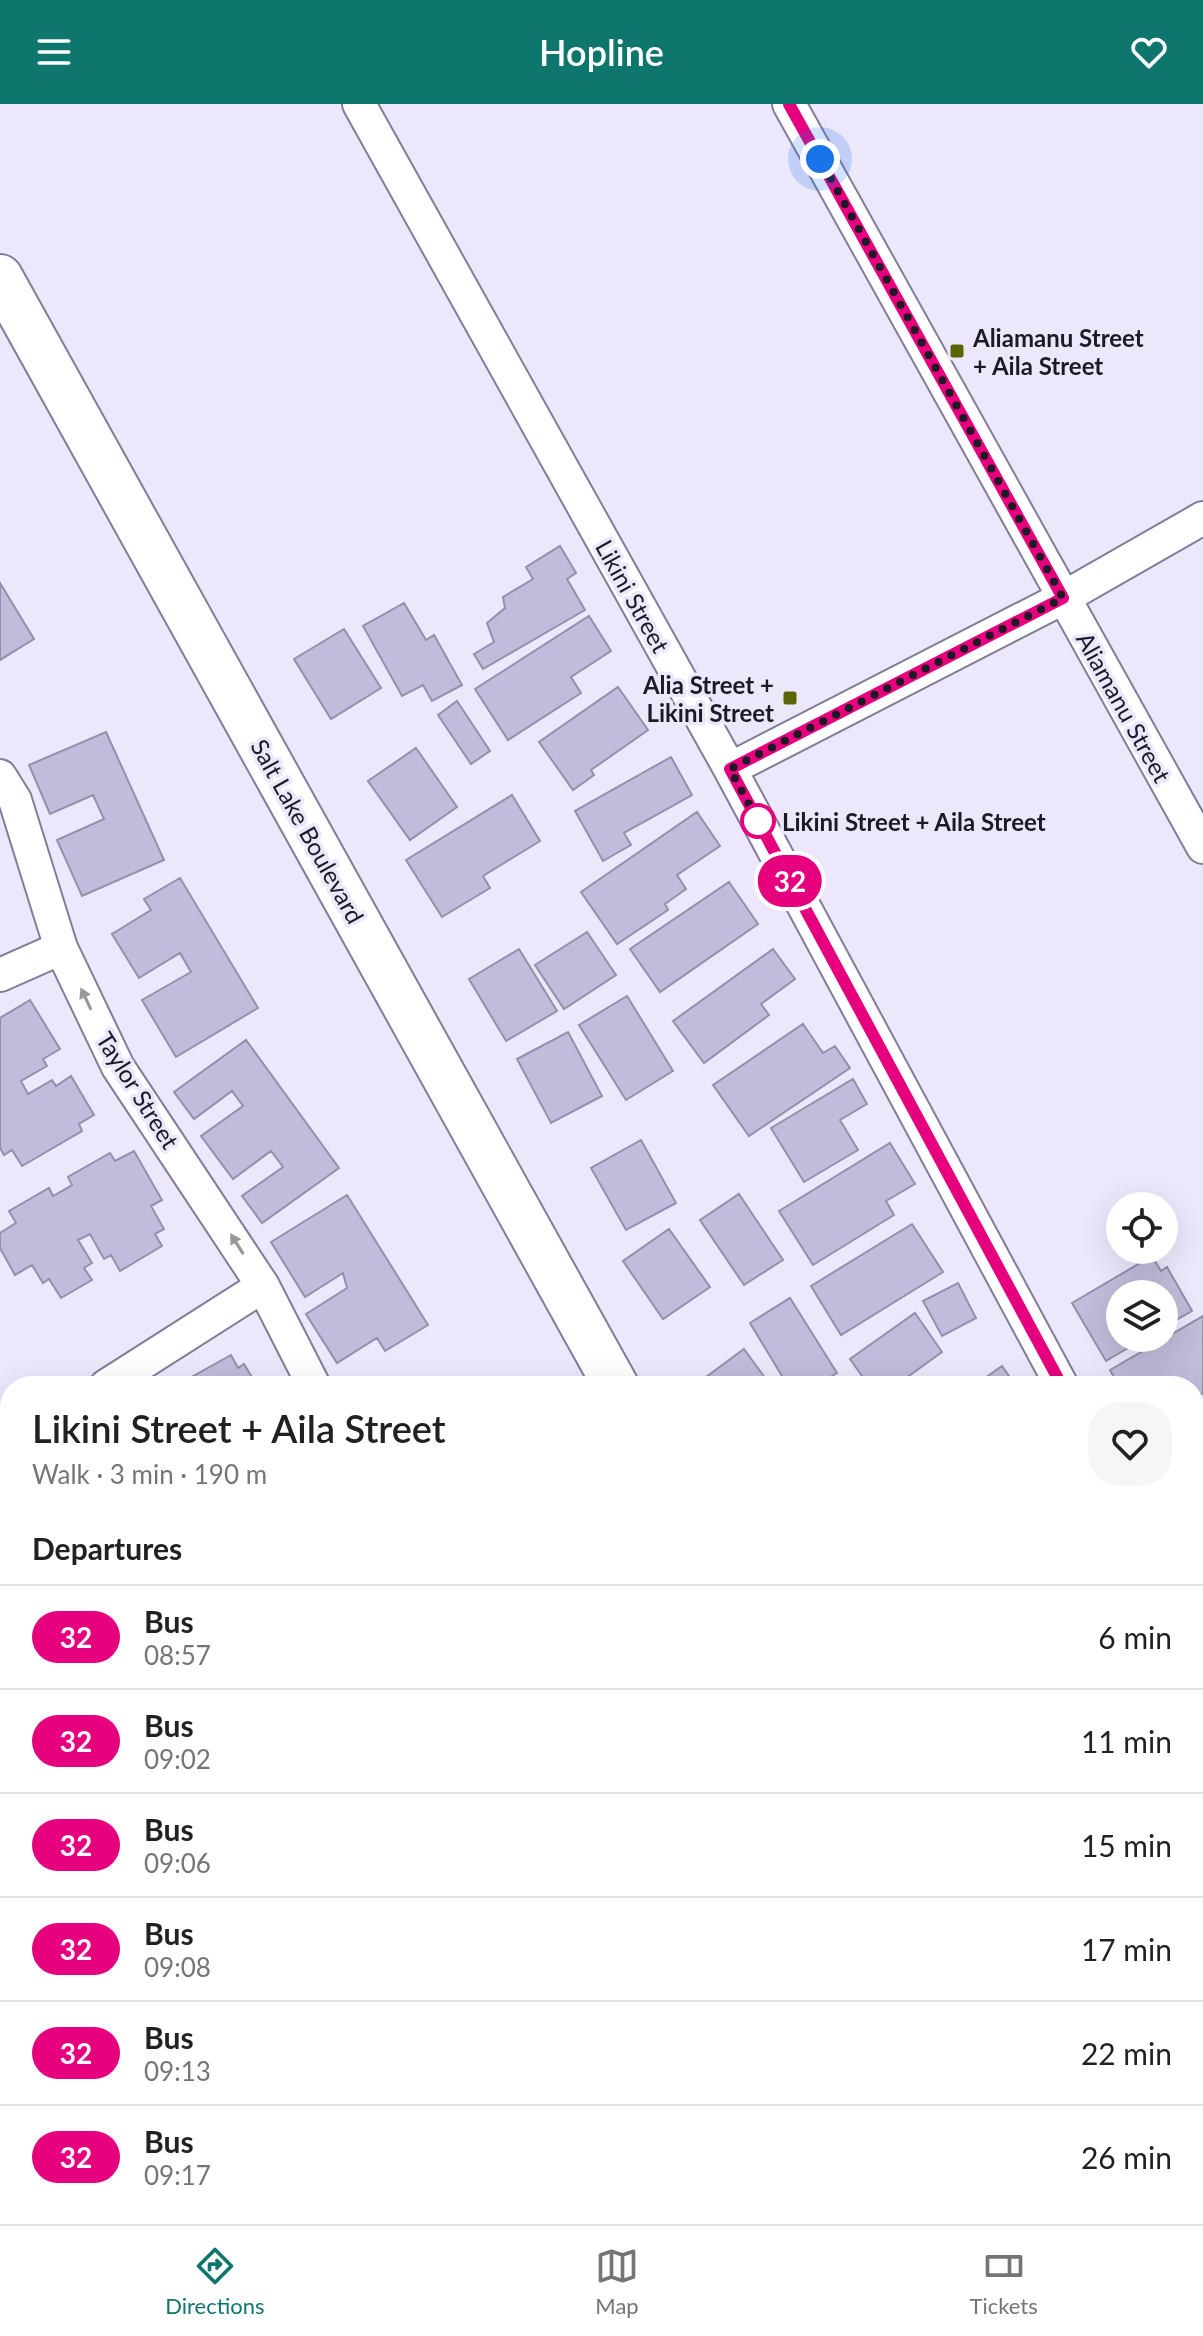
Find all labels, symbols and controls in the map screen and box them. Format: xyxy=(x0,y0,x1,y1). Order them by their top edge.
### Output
icon: menu xyxy=(32,30,76,74)
text: Hopline xyxy=(539,30,664,74)
icon: heart xyxy=(1127,30,1171,74)
your location xyxy=(800,139,840,179)
place label: Aliamanu Street + Aila Street xyxy=(972,323,1144,380)
marker: Aliamanu Street + Aila Street xyxy=(948,342,966,360)
street label: Likini Street xyxy=(590,535,676,658)
street label: Aliamanu Street xyxy=(1071,627,1177,788)
place label: Alia Street + Likini Street xyxy=(642,670,774,727)
marker: Alia Street + Likini Street xyxy=(781,689,799,707)
street label: Salt Lake Boulevard xyxy=(245,734,371,928)
marker: Likini Street + Aila Street xyxy=(741,804,775,838)
place label: Likini Street + Aila Street xyxy=(782,807,1046,836)
line badge: 32 xyxy=(754,855,826,907)
text: 32 xyxy=(774,864,806,898)
one-way arrow xyxy=(79,988,93,1011)
street label: Taylor Street xyxy=(91,1026,186,1154)
map controls xyxy=(1106,1192,1178,1352)
button: locate xyxy=(1106,1192,1178,1264)
one-way arrow xyxy=(230,1233,244,1255)
button: layers xyxy=(1106,1280,1178,1352)
button: heart xyxy=(1088,1402,1172,1486)
text: Likini Street + Aila Street xyxy=(32,1405,446,1451)
text: Walk · 3 min · 190 m xyxy=(32,1458,267,1490)
text: Departures xyxy=(32,1530,182,1566)
text: Bus xyxy=(144,1603,194,1639)
text: 6 min xyxy=(1098,1619,1172,1655)
text: 32 xyxy=(60,1620,92,1654)
text: 08:57 xyxy=(144,1639,211,1671)
text: Bus xyxy=(144,1707,194,1743)
text: 11 min xyxy=(1081,1723,1172,1759)
text: 32 xyxy=(60,1724,92,1758)
text: 09:02 xyxy=(144,1743,211,1775)
text: Bus xyxy=(144,1811,194,1847)
text: 15 min xyxy=(1081,1827,1172,1863)
text: 32 xyxy=(60,1828,92,1862)
text: 09:06 xyxy=(144,1847,211,1879)
text: Bus xyxy=(144,1915,194,1951)
text: 17 min xyxy=(1081,1931,1172,1967)
text: 32 xyxy=(60,1932,92,1966)
text: 09:08 xyxy=(144,1951,211,1983)
text: Bus xyxy=(144,2019,194,2055)
text: 22 min xyxy=(1081,2035,1172,2071)
text: 32 xyxy=(60,2036,92,2070)
text: 09:13 xyxy=(144,2055,211,2087)
text: Bus xyxy=(144,2123,194,2159)
text: 26 min xyxy=(1081,2139,1172,2175)
text: 32 xyxy=(60,2140,92,2174)
text: 09:17 xyxy=(144,2159,211,2191)
tab: Directions xyxy=(165,2244,265,2319)
tab: Map xyxy=(595,2244,639,2319)
tab: Tickets xyxy=(970,2244,1038,2319)

